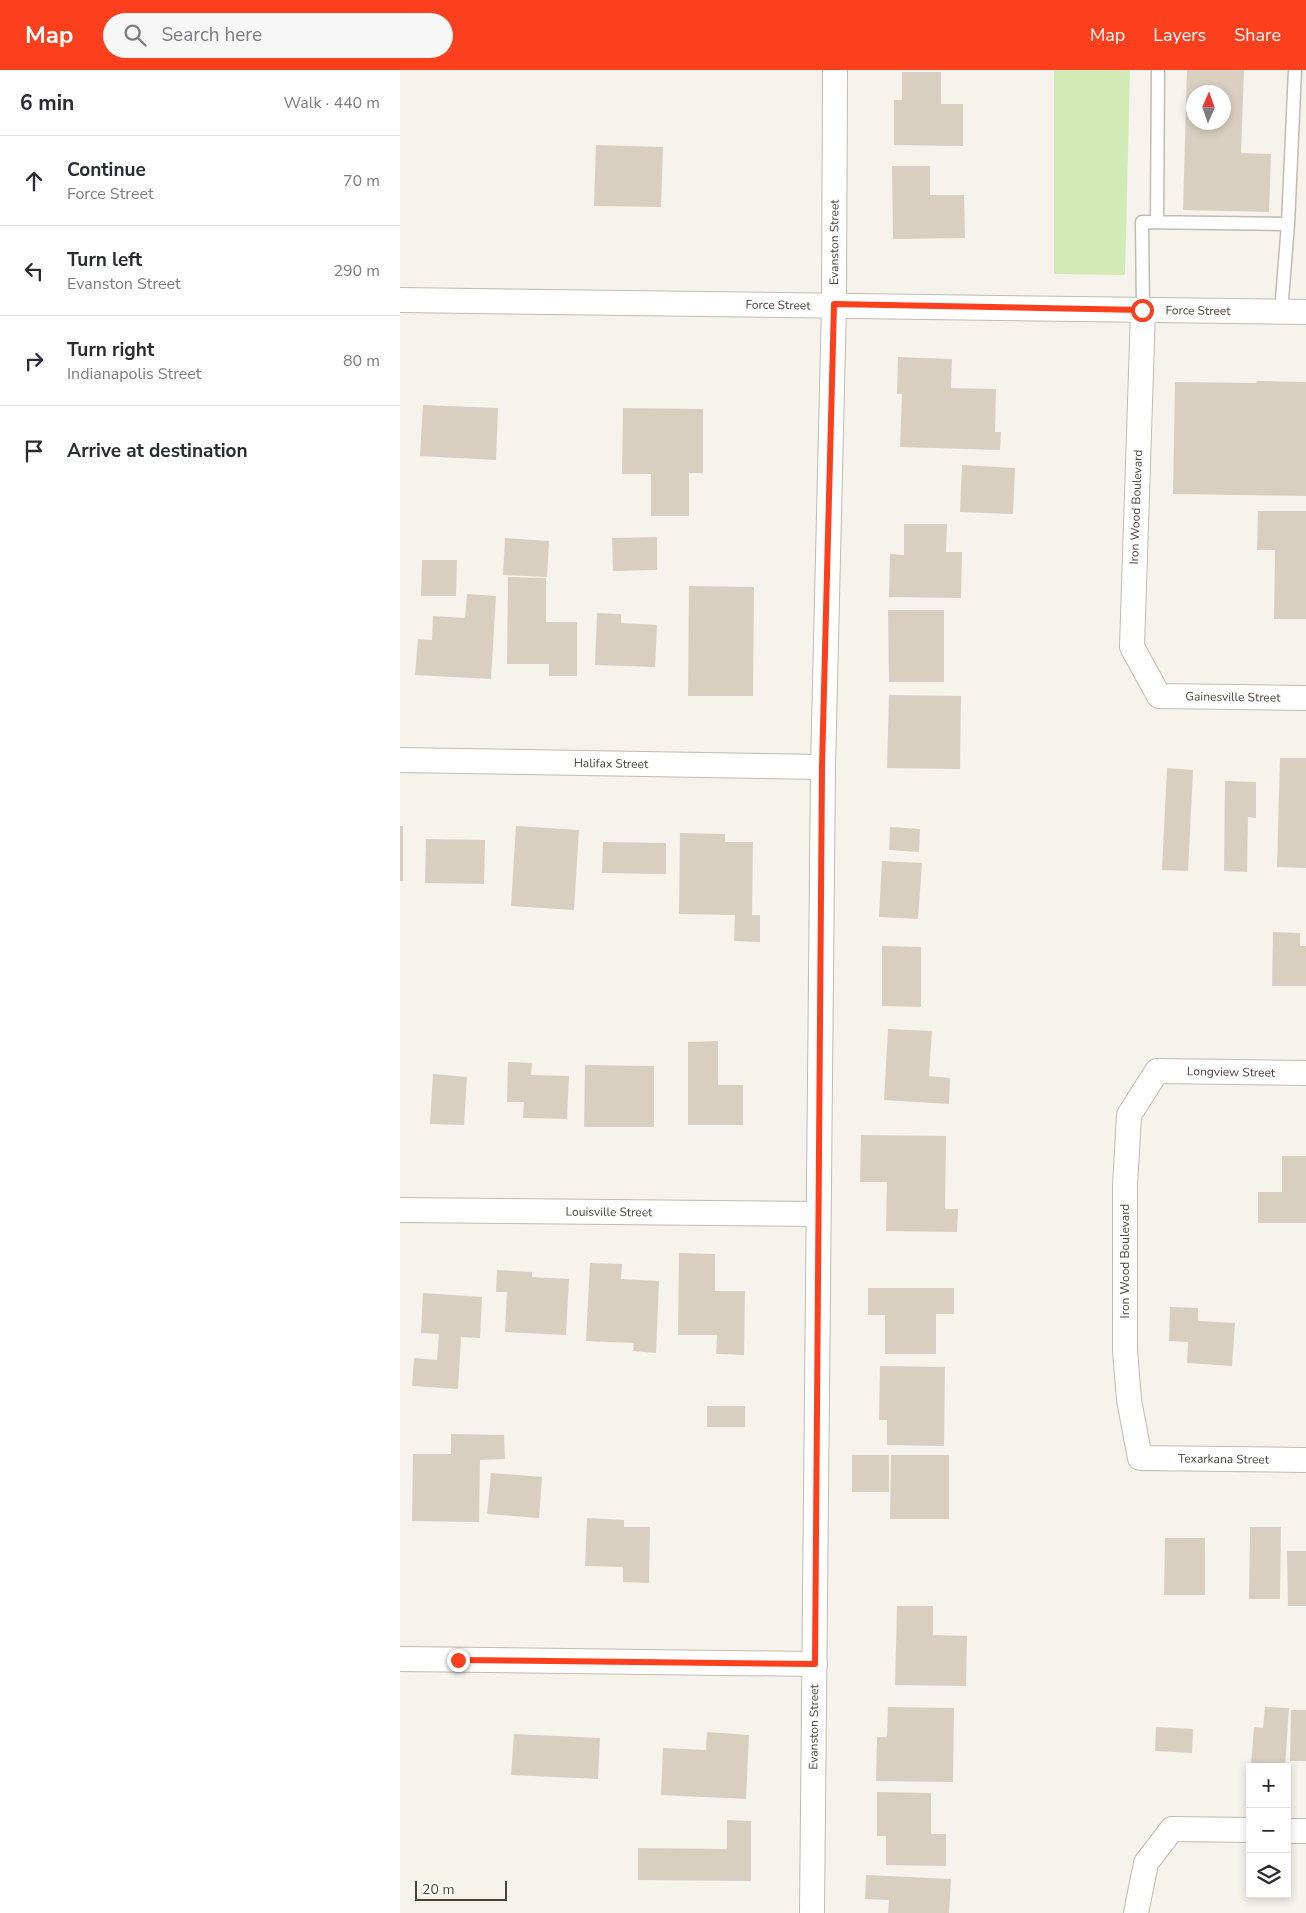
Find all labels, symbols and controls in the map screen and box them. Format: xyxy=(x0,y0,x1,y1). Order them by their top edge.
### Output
search box xyxy=(103,13,453,58)
text: Map xyxy=(25,19,73,51)
icon: search xyxy=(121,21,149,49)
text: Search here xyxy=(161,22,262,48)
text: Map xyxy=(1090,23,1125,47)
text: Layers xyxy=(1153,23,1206,47)
text: Share xyxy=(1234,23,1281,47)
north arrow xyxy=(1186,85,1231,130)
text: 6 min xyxy=(20,89,74,117)
text: Walk · 440 m xyxy=(284,92,380,114)
text: Continue xyxy=(67,157,146,183)
icon: ahead xyxy=(20,167,48,195)
text: 70 m xyxy=(343,170,380,192)
text: Force Street xyxy=(67,183,154,205)
street label: Evanston Street xyxy=(826,199,842,285)
text: Turn left xyxy=(67,247,142,273)
icon: left xyxy=(20,257,48,285)
text: 290 m xyxy=(333,260,380,282)
text: Evanston Street xyxy=(67,273,181,295)
street label: Force Street xyxy=(745,297,811,313)
route start xyxy=(1131,299,1154,322)
street label: Force Street xyxy=(1165,302,1231,319)
text: Turn right xyxy=(67,337,154,363)
icon: right xyxy=(20,347,48,375)
text: 80 m xyxy=(343,350,380,372)
text: Indianapolis Street xyxy=(67,363,201,385)
icon: arrive xyxy=(20,437,48,465)
text: Arrive at destination xyxy=(67,438,248,464)
street label: Iron Wood Boulevard xyxy=(1126,449,1146,565)
street label: Gainesville Street xyxy=(1185,688,1281,706)
street label: Halifax Street xyxy=(574,755,649,772)
street label: Longview Street xyxy=(1187,1063,1276,1081)
street label: Louisville Street xyxy=(566,1204,653,1220)
street label: Iron Wood Boulevard xyxy=(1117,1204,1133,1318)
street label: Texarkana Street xyxy=(1178,1450,1270,1468)
route end xyxy=(447,1649,470,1672)
street label: Evanston Street xyxy=(805,1683,822,1770)
map controls xyxy=(1246,1763,1291,1898)
button: + xyxy=(1246,1763,1291,1808)
button: − xyxy=(1246,1808,1291,1853)
button: layers xyxy=(1246,1853,1291,1898)
scale bar xyxy=(415,1878,508,1901)
text: 20 m xyxy=(422,1880,454,1899)

